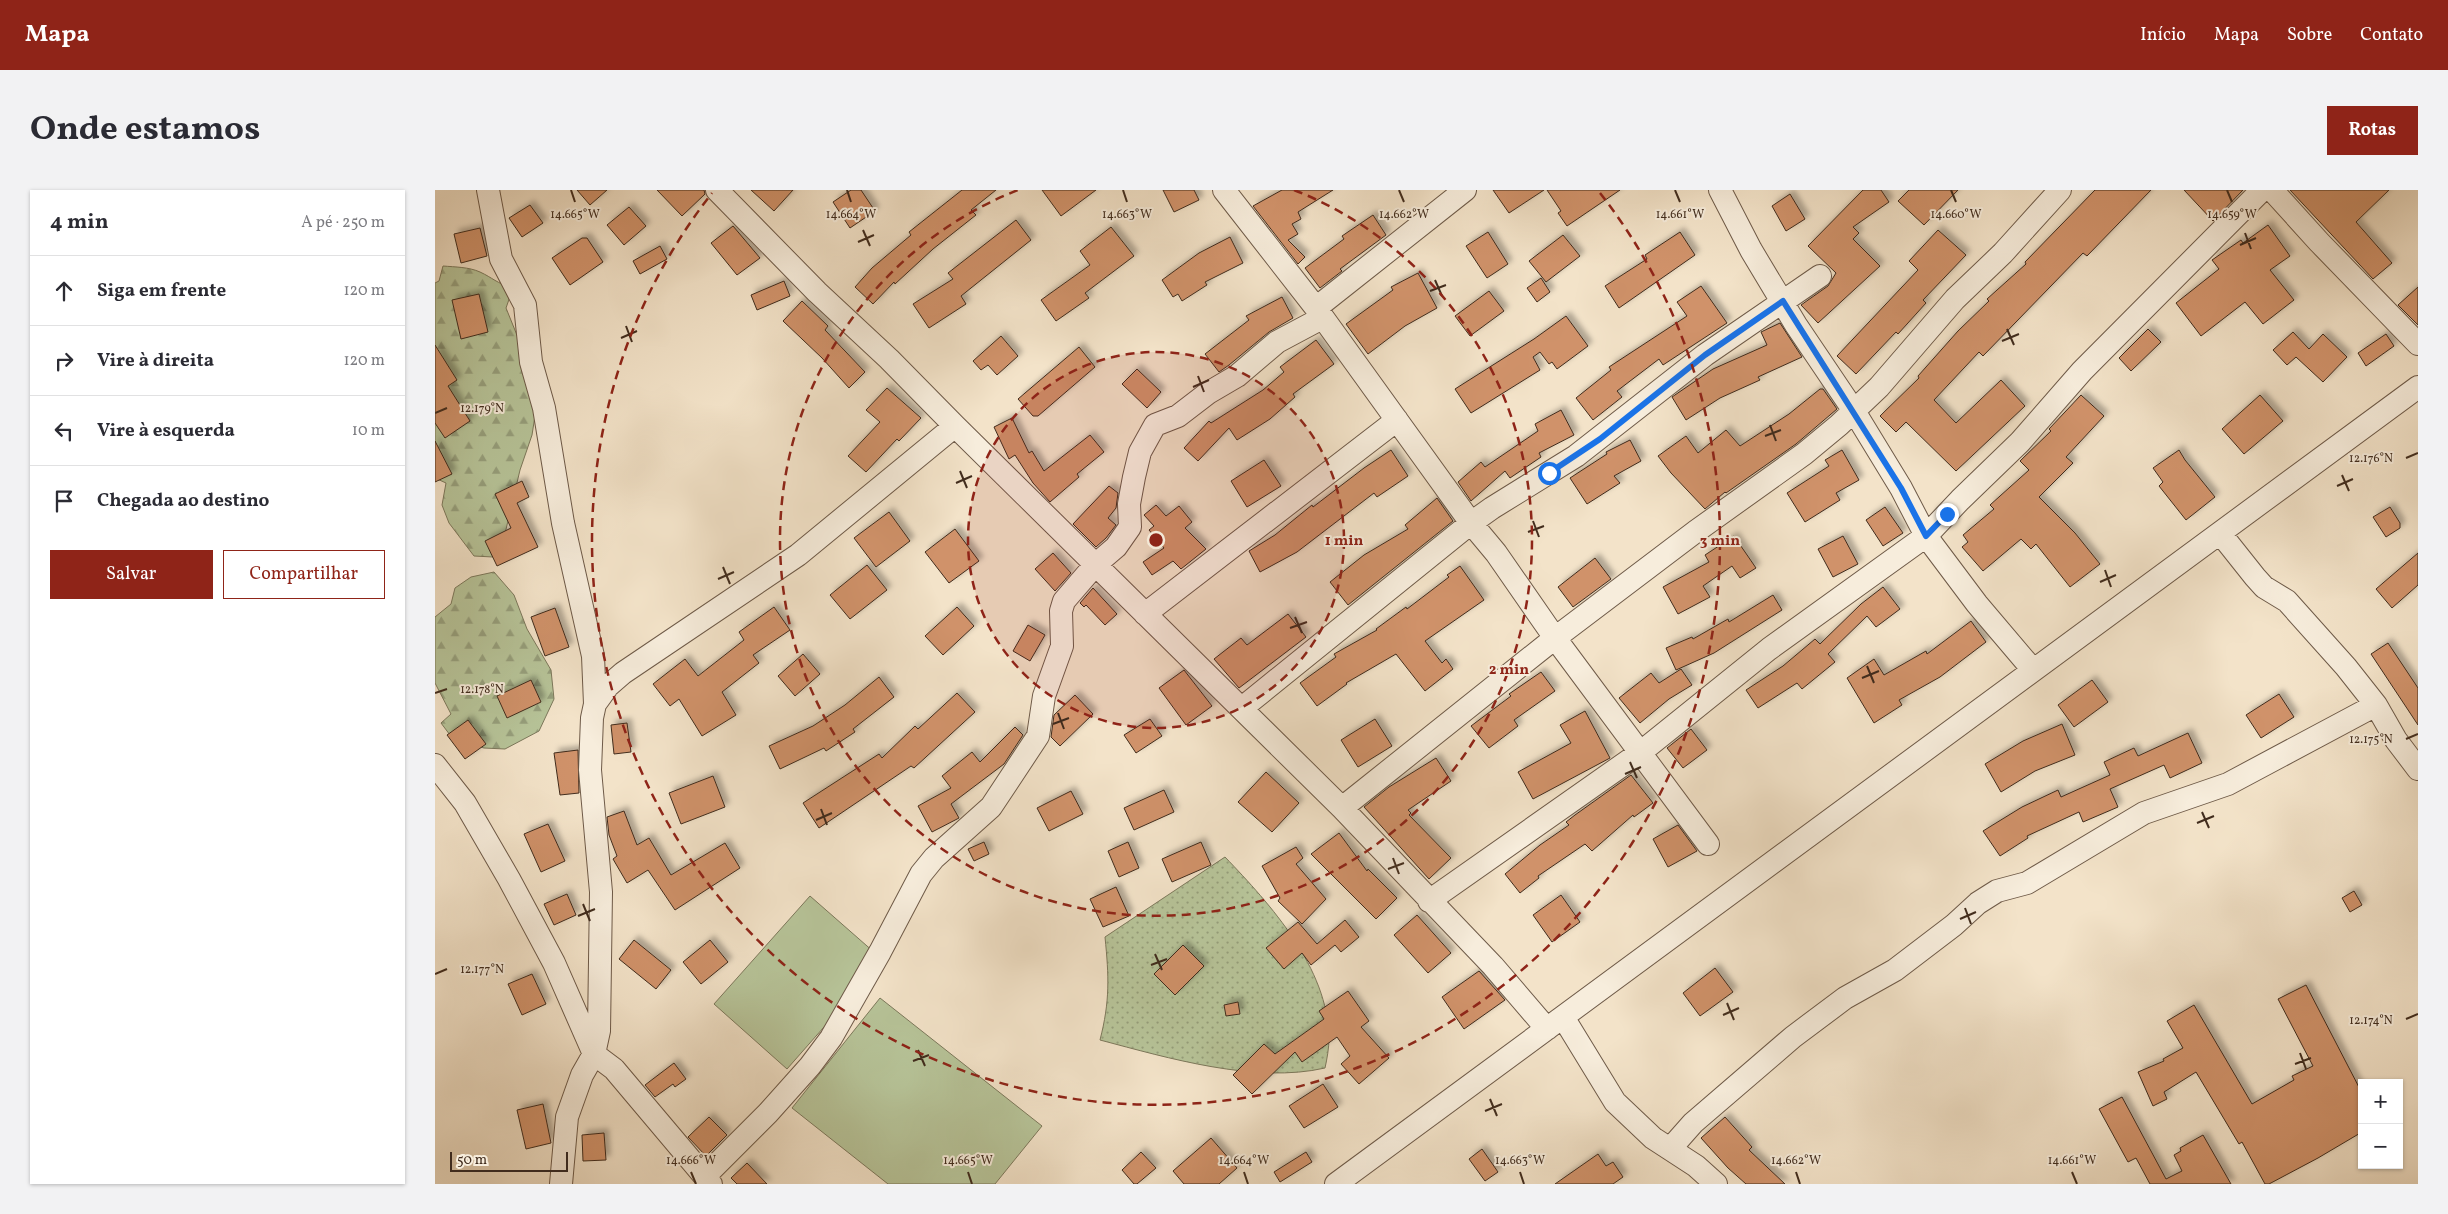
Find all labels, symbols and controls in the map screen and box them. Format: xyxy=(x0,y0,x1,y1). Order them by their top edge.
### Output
text: Mapa xyxy=(25,18,90,52)
text: Início xyxy=(2140,23,2186,48)
text: Mapa xyxy=(2214,23,2259,48)
text: Sobre xyxy=(2287,23,2332,48)
text: Contato xyxy=(2360,23,2423,48)
text: Onde estamos xyxy=(30,106,260,154)
button: Rotas xyxy=(2327,106,2418,155)
text: 14.665°W xyxy=(550,207,600,223)
text: 14.664°W xyxy=(826,207,876,223)
text: 14.663°W xyxy=(1102,207,1152,223)
text: 14.662°W xyxy=(1379,207,1429,223)
text: 14.661°W xyxy=(1656,207,1704,223)
text: 14.660°W xyxy=(1931,207,1981,223)
text: 14.659°W xyxy=(2207,207,2257,223)
text: 4 min xyxy=(50,208,109,237)
text: A pé · 250 m xyxy=(301,212,385,234)
icon: ahead xyxy=(50,277,78,305)
text: Siga em frente xyxy=(97,278,226,304)
text: 120 m xyxy=(343,280,385,302)
icon: right xyxy=(50,347,78,375)
text: Vire à direita xyxy=(97,348,214,374)
text: 120 m xyxy=(343,350,385,372)
text: 12.179°N xyxy=(460,401,504,417)
icon: left xyxy=(50,417,78,445)
text: Vire à esquerda xyxy=(97,418,235,444)
text: 10 m xyxy=(352,420,385,442)
text: 12.176°N xyxy=(2349,451,2393,467)
route start xyxy=(1538,462,1561,485)
icon: arrive xyxy=(50,487,78,515)
text: Chegada ao destino xyxy=(97,488,269,514)
route end xyxy=(1936,503,1959,526)
centre of rings xyxy=(1147,531,1165,549)
text: 1 min xyxy=(1325,531,1363,552)
text: 3 min xyxy=(1700,531,1740,552)
button: Salvar xyxy=(50,550,213,599)
button: Compartilhar xyxy=(223,550,385,599)
text: 2 min xyxy=(1489,660,1529,681)
text: 12.178°N xyxy=(460,682,504,698)
text: 12.175°N xyxy=(2349,732,2393,748)
text: 12.177°N xyxy=(460,962,504,978)
text: 12.174°N xyxy=(2349,1013,2393,1029)
map controls xyxy=(2358,1079,2403,1169)
button: + xyxy=(2358,1079,2403,1124)
button: − xyxy=(2358,1124,2403,1169)
scale bar xyxy=(450,1149,567,1172)
text: 50 m xyxy=(457,1151,487,1170)
text: 14.666°W xyxy=(666,1153,716,1169)
text: 14.665°W xyxy=(943,1153,993,1169)
text: 14.664°W xyxy=(1219,1153,1269,1169)
text: 14.663°W xyxy=(1495,1153,1545,1169)
text: 14.662°W xyxy=(1771,1153,1821,1169)
text: 14.661°W xyxy=(2048,1153,2096,1169)

